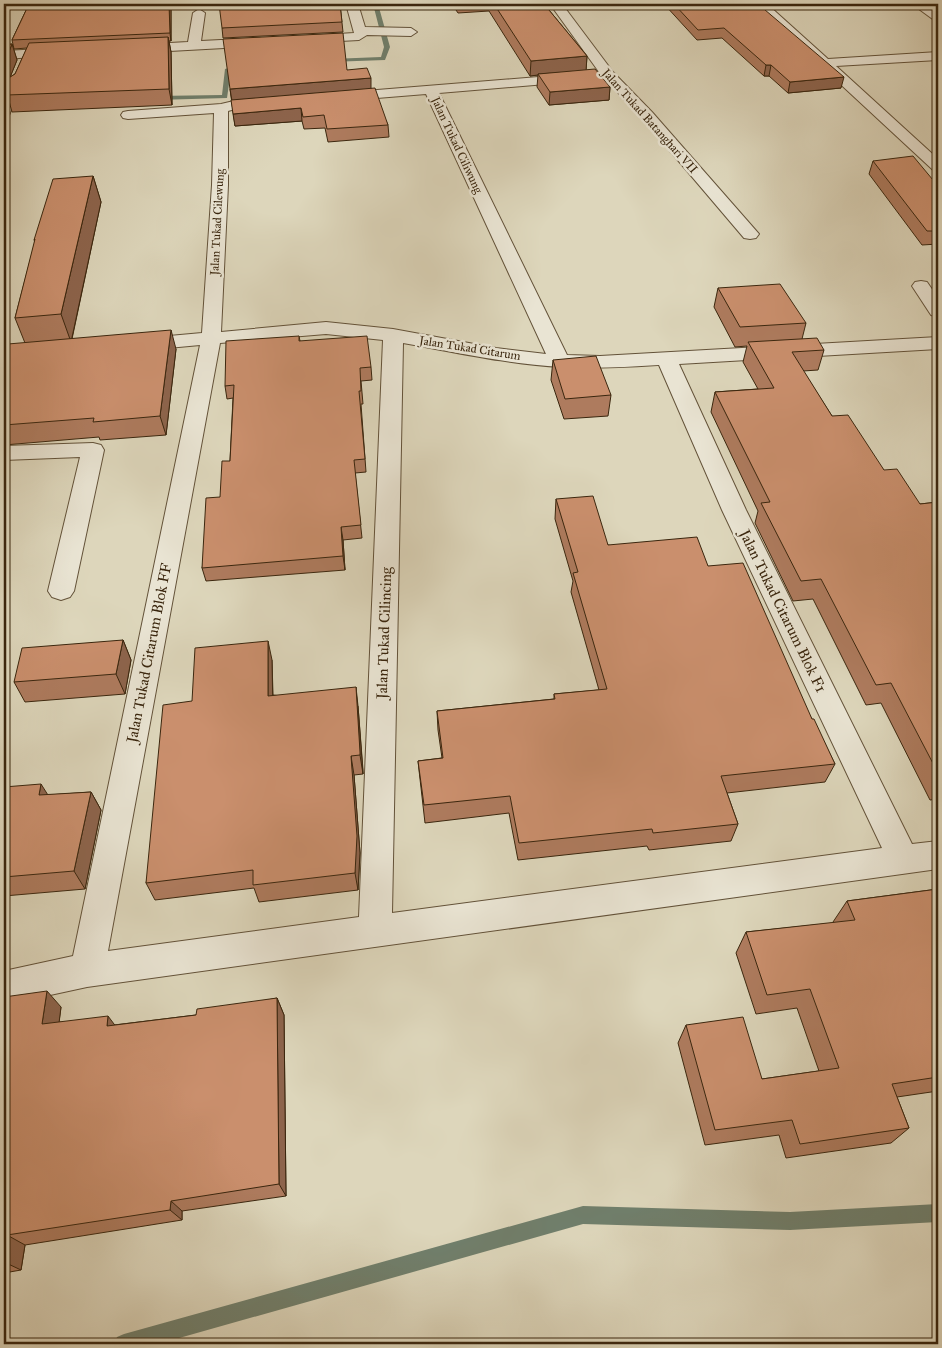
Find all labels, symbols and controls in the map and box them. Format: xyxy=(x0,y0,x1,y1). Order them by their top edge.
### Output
street label: Jalan Tukad Batanghari VII xyxy=(597,64,701,177)
street label: Jalan Tukad Ciliwung xyxy=(427,93,486,196)
street label: Jalan Tukad Cilewung xyxy=(207,168,228,278)
street label: Jalan Tukad Citarum xyxy=(416,333,522,364)
street label: Jalan Tukad Citarum Blok F1 xyxy=(734,525,830,696)
street label: Jalan Tukad Citarum Blok FF xyxy=(122,561,176,747)
street label: Jalan Tukad Cilincing xyxy=(373,566,396,701)

